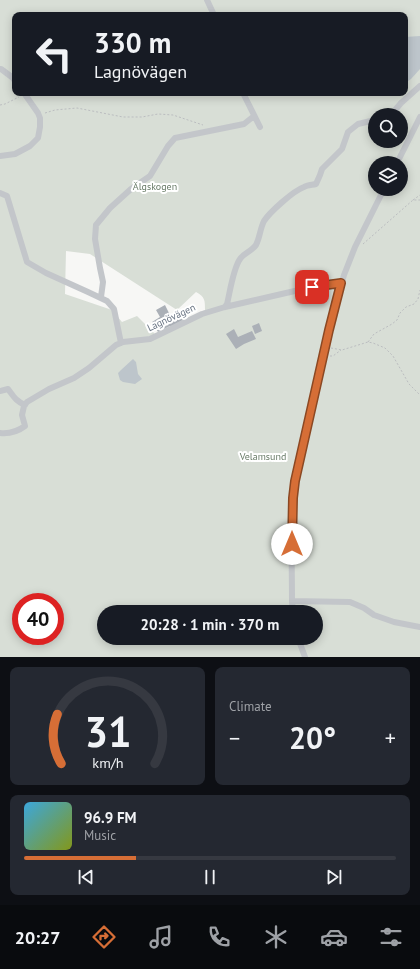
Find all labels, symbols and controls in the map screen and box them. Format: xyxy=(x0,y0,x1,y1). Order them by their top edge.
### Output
text: 330 m xyxy=(94,24,171,61)
icon: left xyxy=(28,28,80,80)
text: Lagnövägen xyxy=(94,60,187,83)
map controls xyxy=(368,108,408,196)
button: search xyxy=(368,108,408,148)
button: layers xyxy=(368,156,408,196)
park label: Älgskogen xyxy=(133,180,177,193)
pin xyxy=(295,270,329,304)
icon: arrive xyxy=(301,276,323,298)
street label: Lagnövägen xyxy=(145,301,197,334)
park label: Velamsund xyxy=(239,450,286,463)
position arrow xyxy=(271,523,313,565)
speed limit sign: 40 xyxy=(12,593,64,645)
text: 20:28 · 1 min · 370 m xyxy=(141,615,279,634)
text: Climate xyxy=(229,698,272,715)
text: 31 xyxy=(84,705,131,758)
text: 20° xyxy=(289,718,336,757)
text: − xyxy=(229,724,240,752)
text: + xyxy=(385,724,396,752)
text: km/h xyxy=(92,753,123,772)
text: 96.9 FM xyxy=(84,808,137,827)
text: Music xyxy=(84,827,116,844)
icon: previous xyxy=(75,866,97,888)
icon: pause xyxy=(199,866,221,888)
icon: next xyxy=(323,866,345,888)
icon: directions xyxy=(90,923,118,951)
icon: music xyxy=(147,923,175,951)
icon: phone xyxy=(205,923,233,951)
icon: climate xyxy=(262,923,290,951)
icon: car xyxy=(320,923,348,951)
icon: filters xyxy=(377,923,405,951)
text: 20:27 xyxy=(15,926,60,949)

